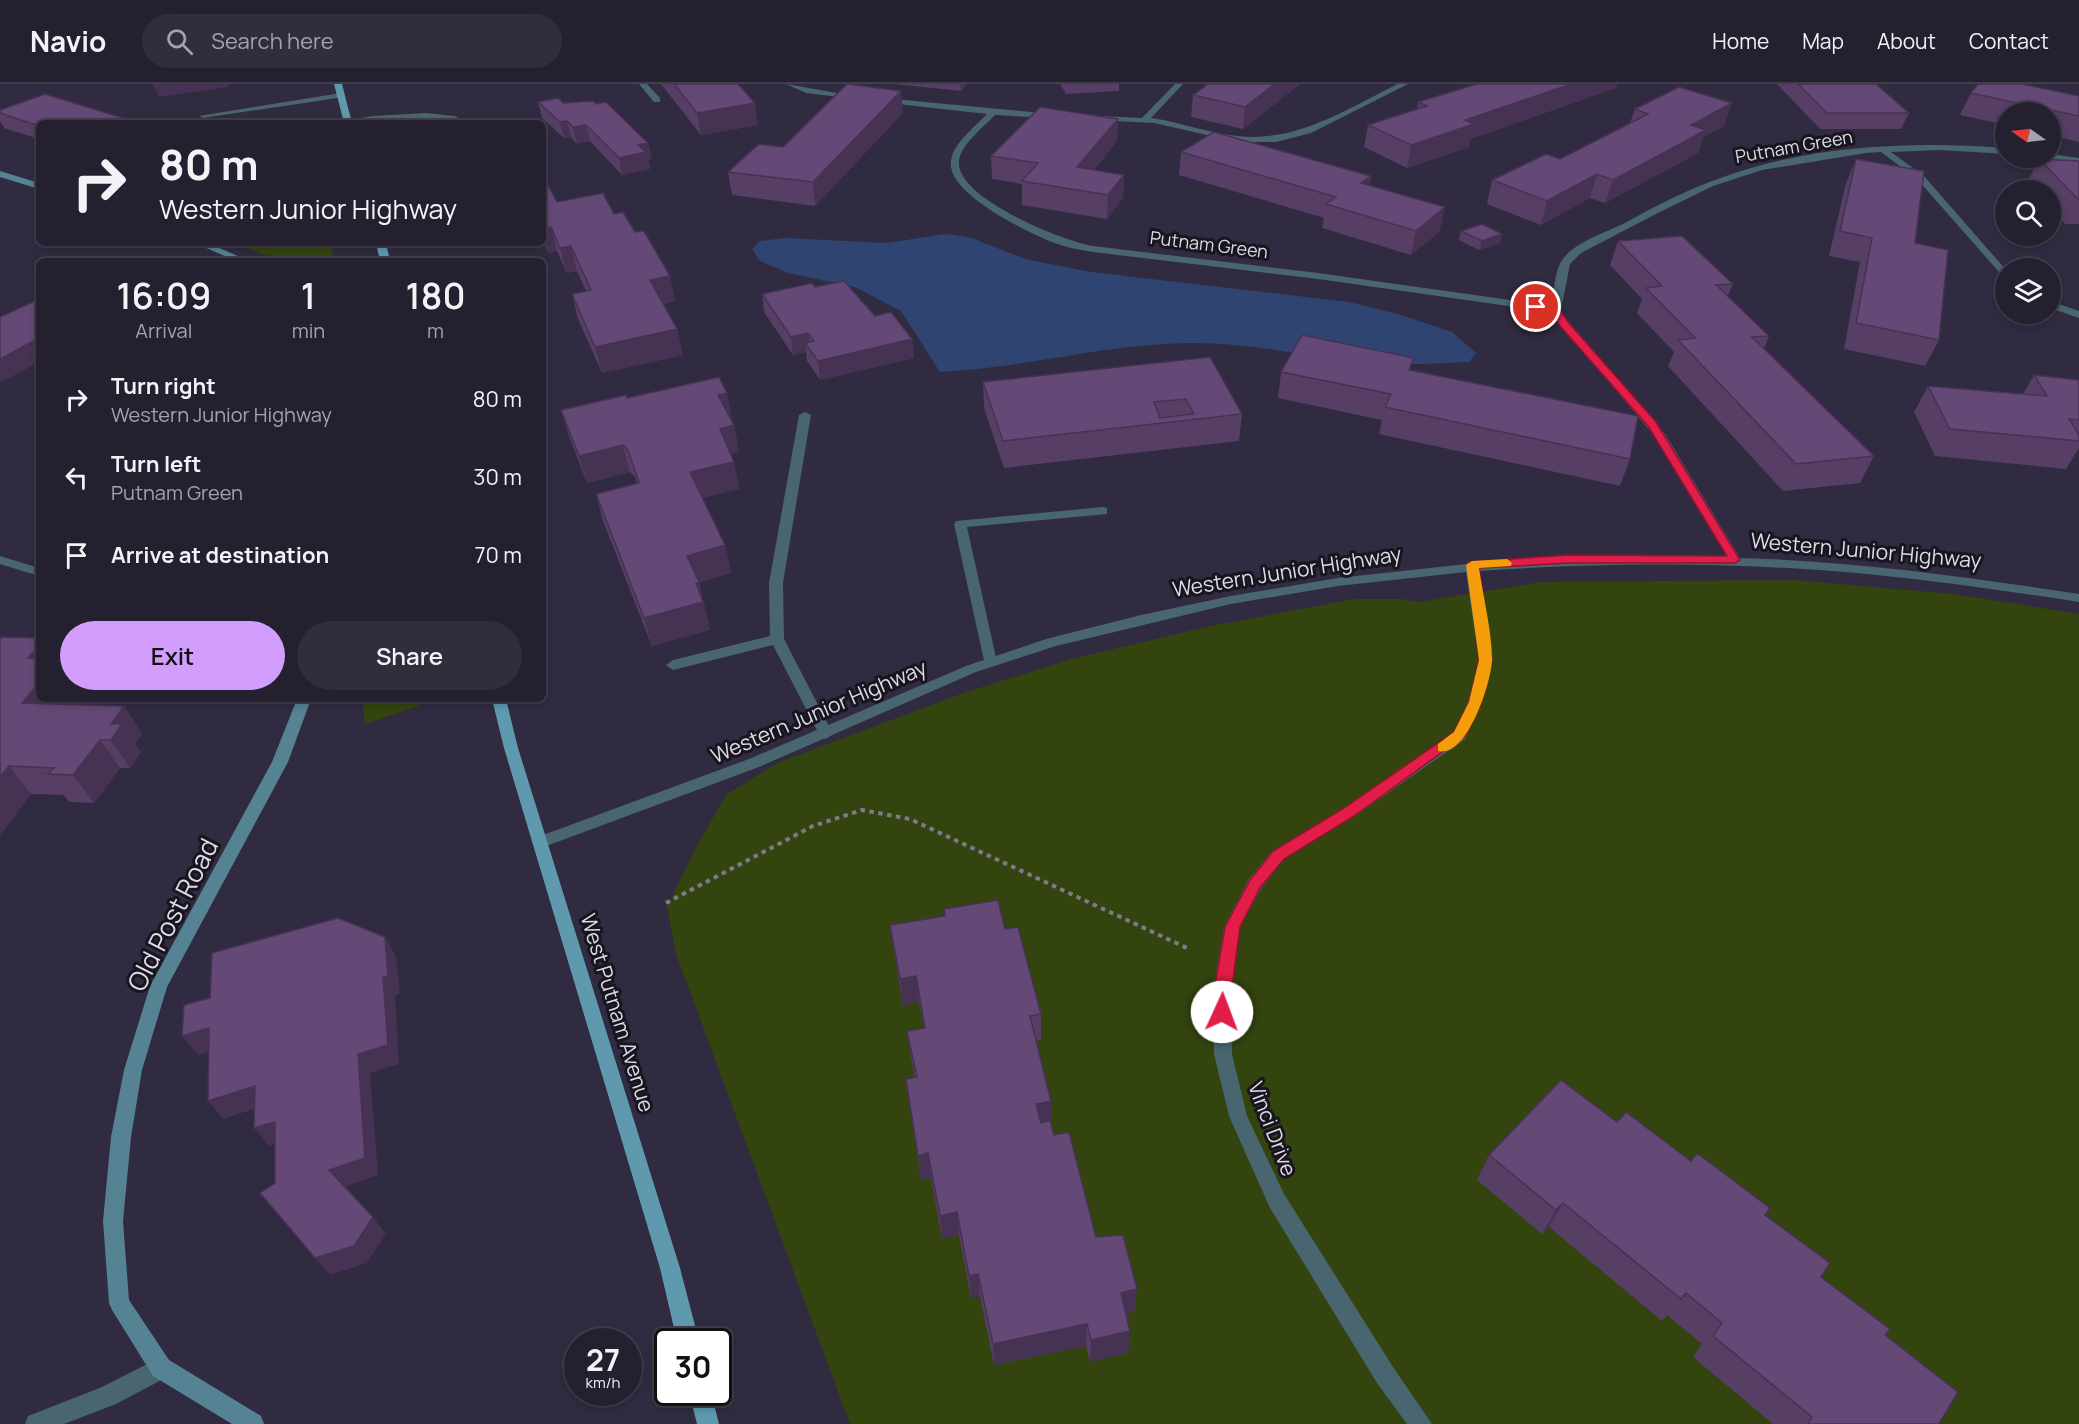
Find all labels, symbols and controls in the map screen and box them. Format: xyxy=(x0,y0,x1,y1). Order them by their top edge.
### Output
search box xyxy=(142,14,562,68)
text: Navio xyxy=(30,22,106,60)
icon: search xyxy=(163,25,196,58)
text: Search here xyxy=(211,26,334,56)
text: Home xyxy=(1712,27,1769,55)
text: Map xyxy=(1802,27,1844,55)
text: About xyxy=(1877,27,1936,55)
text: Contact xyxy=(1969,27,2049,55)
north arrow xyxy=(1995,102,2061,168)
map controls xyxy=(1995,102,2061,324)
street label: Putnam Green xyxy=(1733,124,1854,168)
text: 80 m xyxy=(159,135,259,193)
icon: right xyxy=(60,144,138,222)
button: search xyxy=(1995,180,2061,246)
text: Western Junior Highway xyxy=(159,190,457,227)
street label: Putnam Green xyxy=(1149,225,1270,263)
button: layers xyxy=(1995,258,2061,324)
text: 16:09 xyxy=(116,271,211,320)
text: 1 xyxy=(301,271,316,320)
text: 180 xyxy=(406,271,466,320)
pin xyxy=(1510,281,1561,332)
icon: arrive xyxy=(1519,290,1552,323)
text: Arrival xyxy=(135,317,192,344)
text: min xyxy=(292,317,325,344)
text: m xyxy=(427,317,444,344)
text: Turn right xyxy=(111,371,216,401)
icon: right xyxy=(60,383,93,416)
text: 80 m xyxy=(473,384,522,414)
text: Western Junior Highway xyxy=(111,401,332,428)
text: Turn left xyxy=(111,449,201,479)
icon: left xyxy=(60,461,93,494)
text: 30 m xyxy=(473,462,522,492)
text: Putnam Green xyxy=(111,479,243,506)
street label: Western Junior Highway xyxy=(1749,526,1983,574)
icon: arrive xyxy=(60,539,93,572)
street label: Western Junior Highway xyxy=(1170,539,1403,603)
text: Arrive at destination xyxy=(111,540,329,570)
text: 70 m xyxy=(474,540,522,570)
button: Exit xyxy=(60,621,285,690)
button: Share xyxy=(297,621,522,690)
street label: Western Junior Highway xyxy=(706,653,931,769)
street label: Old Post Road xyxy=(118,832,226,997)
street label: West Putnam Avenue xyxy=(574,910,661,1115)
position arrow xyxy=(1190,980,1254,1044)
street label: Vinci Drive xyxy=(1242,1077,1304,1180)
speed limit sign: 30 xyxy=(654,1328,732,1406)
text: 27 xyxy=(586,1339,620,1380)
text: km/h xyxy=(586,1372,620,1393)

